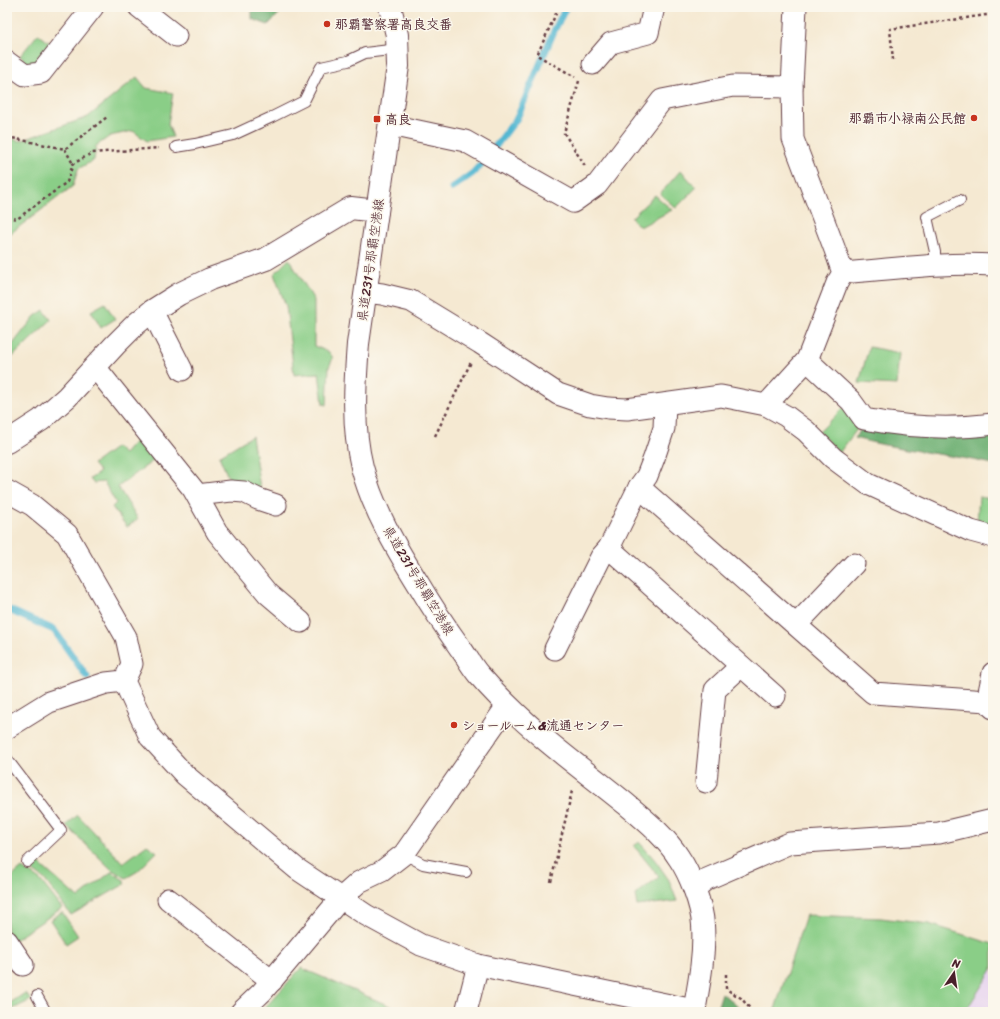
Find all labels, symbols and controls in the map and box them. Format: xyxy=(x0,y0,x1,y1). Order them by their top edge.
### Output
place label: 那覇警察署高良交番 xyxy=(335,13,452,36)
marker: 那覇警察署高良交番 xyxy=(322,19,332,29)
place label: 那覇市小禄南公民館 xyxy=(849,107,966,130)
place label: 高良 xyxy=(385,108,411,131)
marker: 那覇市小禄南公民館 xyxy=(969,113,979,123)
marker: 高良 xyxy=(372,114,382,124)
street label: 県道231号那覇空港線 xyxy=(350,196,391,323)
street label: 県道231号那覇空港線 xyxy=(377,521,461,640)
place label: ショールーム&流通センター xyxy=(462,714,624,737)
marker: ショールーム&流通センター xyxy=(449,720,459,730)
north arrow xyxy=(934,953,974,993)
text: N xyxy=(949,953,962,974)

